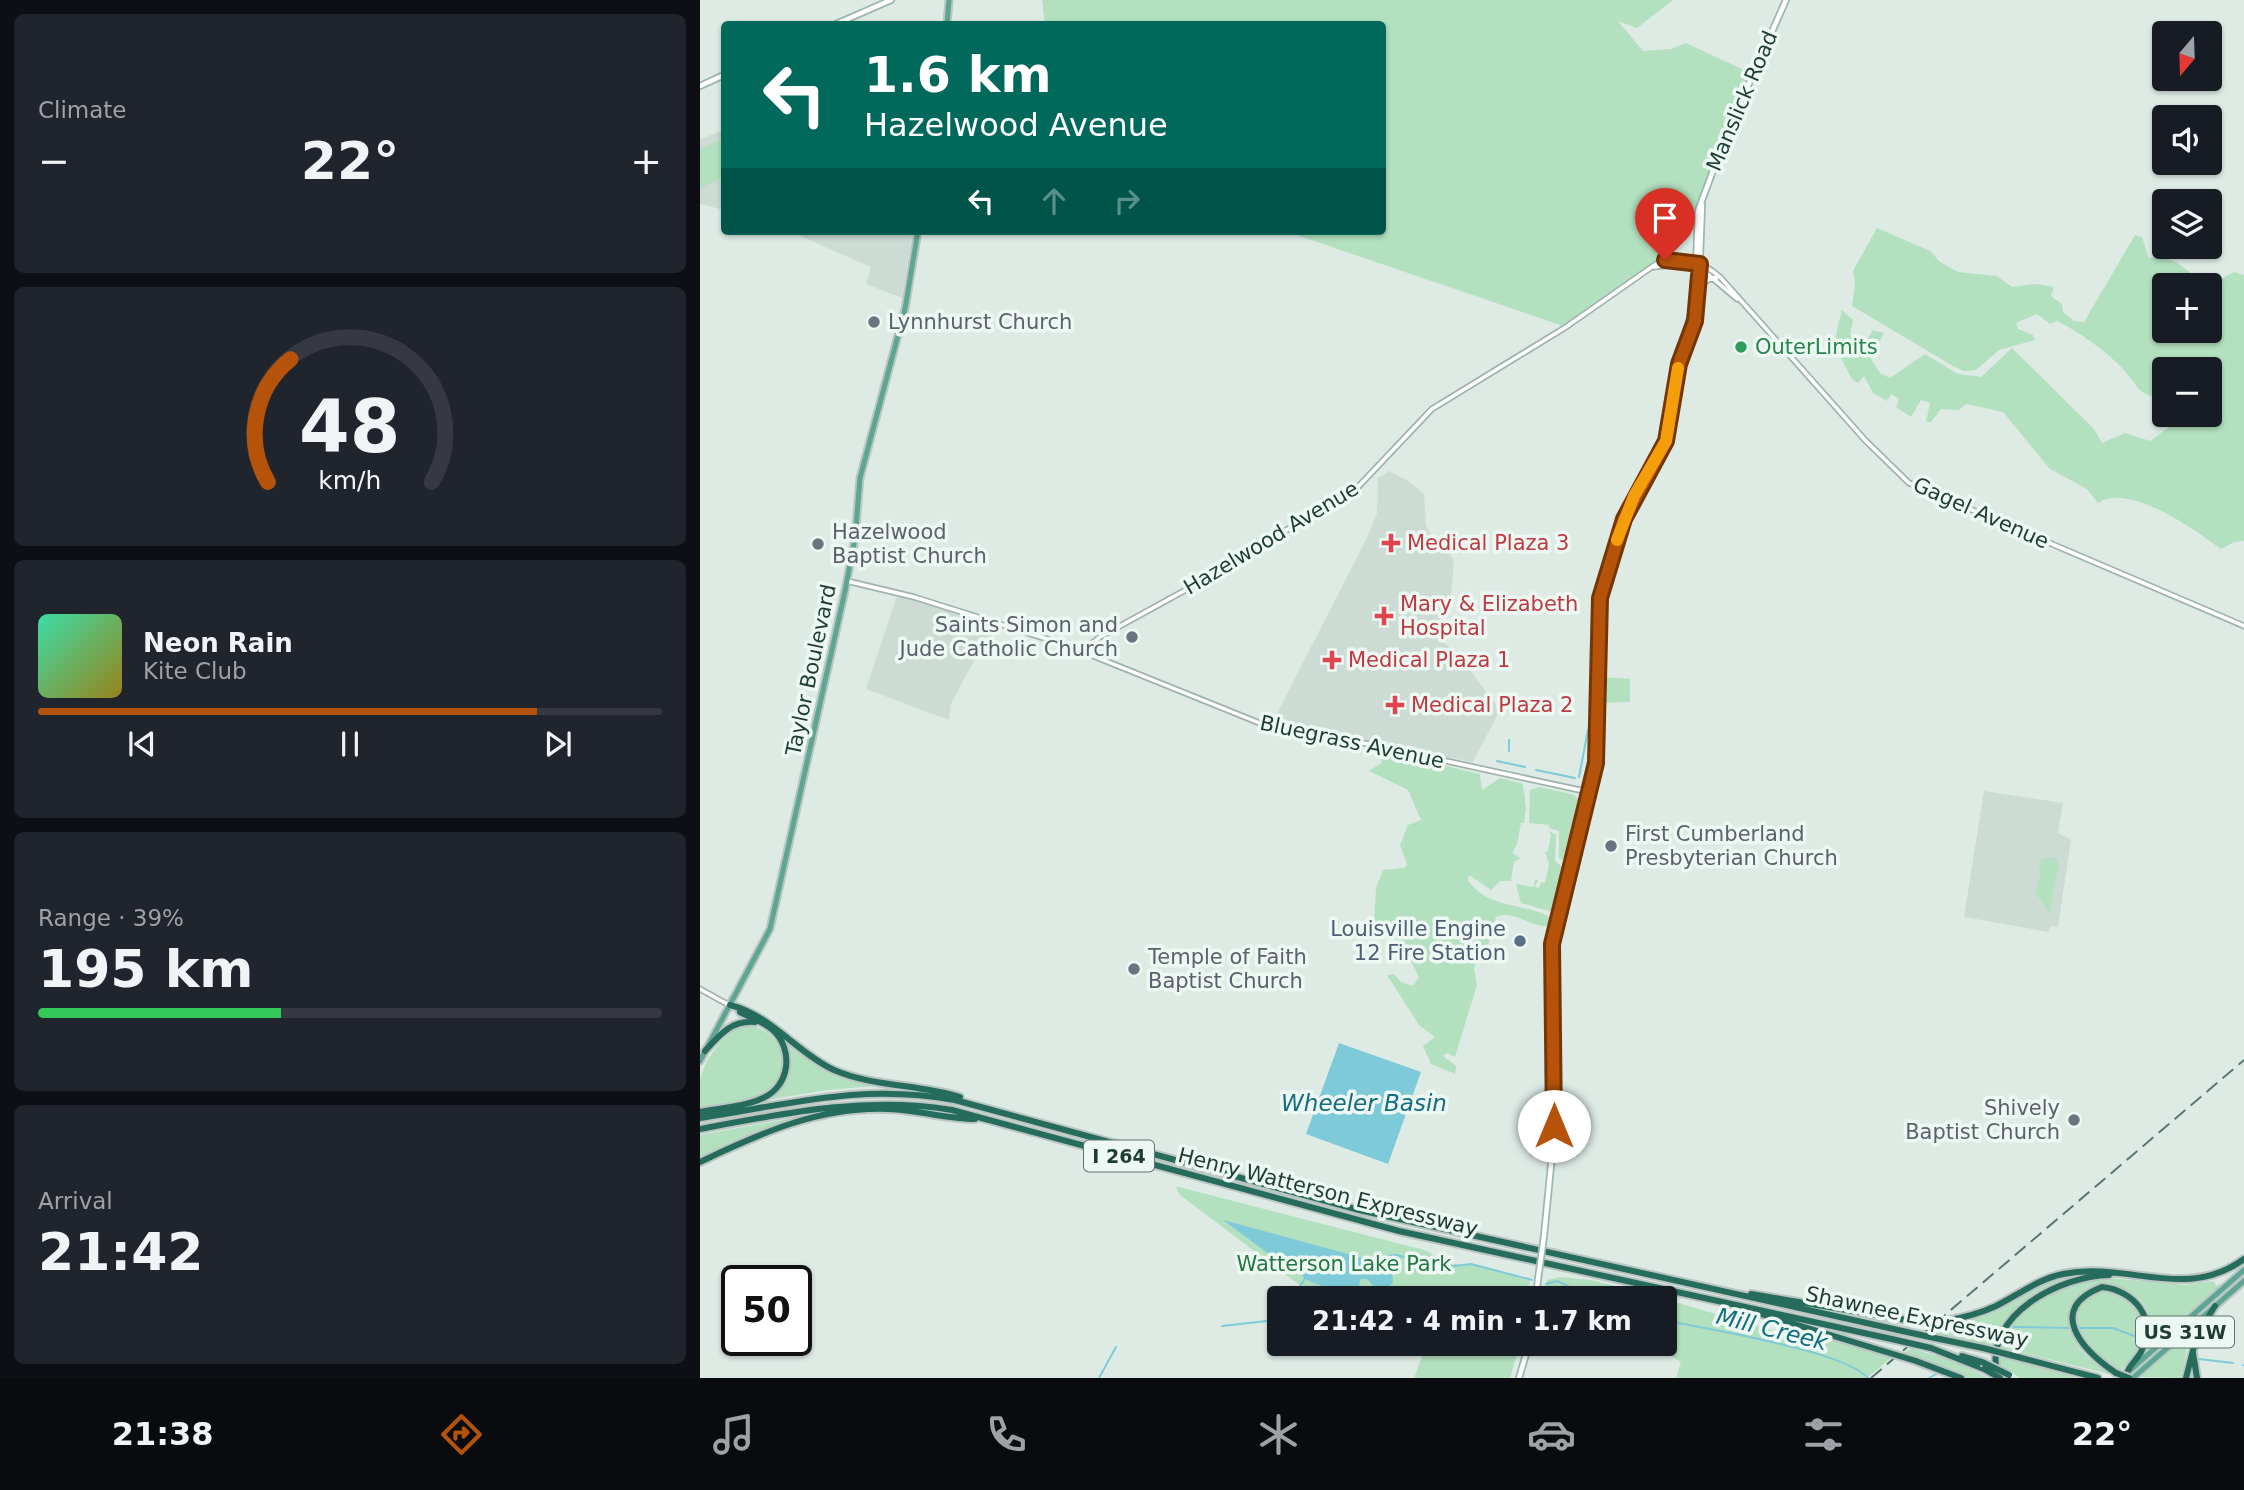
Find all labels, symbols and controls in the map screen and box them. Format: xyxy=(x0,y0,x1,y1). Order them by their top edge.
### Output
north arrow xyxy=(2152,21,2222,91)
map controls xyxy=(2152,21,2222,427)
street label: Manslick Road xyxy=(1702,27,1782,175)
text: 1.6 km xyxy=(864,47,1052,104)
icon: left xyxy=(749,49,840,140)
text: Climate xyxy=(38,97,127,123)
button: sound xyxy=(2152,105,2222,175)
text: Hazelwood Avenue xyxy=(864,106,1168,144)
text: 22° xyxy=(301,131,399,191)
text: − xyxy=(38,139,70,183)
text: + xyxy=(630,139,662,183)
icon: left xyxy=(962,182,1000,220)
icon: ahead xyxy=(1035,182,1073,220)
icon: right xyxy=(1108,182,1146,220)
pin xyxy=(1635,188,1695,260)
button: layers xyxy=(2152,189,2222,259)
icon: arrive xyxy=(1646,199,1684,237)
button: + xyxy=(2152,273,2222,343)
place label: Lynnhurst Church xyxy=(888,310,1072,334)
marker: Lynnhurst Church xyxy=(866,314,882,330)
place label: OuterLimits xyxy=(1755,335,1878,359)
marker: OuterLimits xyxy=(1733,339,1749,355)
button: − xyxy=(2152,357,2222,427)
text: 48 xyxy=(299,385,401,470)
text: km/h xyxy=(318,466,382,495)
street label: Gagel Avenue xyxy=(1909,472,2053,554)
street label: Hazelwood Avenue xyxy=(1179,476,1363,600)
place label: Hazelwood Baptist Church xyxy=(832,520,987,568)
place label: Medical Plaza 3 xyxy=(1407,531,1569,555)
marker: Medical Plaza 3 xyxy=(1381,533,1401,553)
marker: Hazelwood Baptist Church xyxy=(810,536,826,552)
street label: Taylor Boulevard xyxy=(781,582,841,759)
place label: Mary & Elizabeth Hospital xyxy=(1400,592,1578,640)
marker: Mary & Elizabeth Hospital xyxy=(1374,606,1394,626)
place label: Saints Simon and Jude Catholic Church xyxy=(897,613,1118,661)
text: Neon Rain xyxy=(143,628,293,658)
marker: Saints Simon and Jude Catholic Church xyxy=(1124,629,1140,645)
place label: Medical Plaza 1 xyxy=(1348,648,1510,672)
marker: Medical Plaza 1 xyxy=(1322,650,1342,670)
text: Kite Club xyxy=(143,658,247,684)
place label: Medical Plaza 2 xyxy=(1411,693,1573,717)
marker: Medical Plaza 2 xyxy=(1385,695,1405,715)
street label: Bluegrass Avenue xyxy=(1258,711,1446,773)
icon: previous xyxy=(123,725,161,763)
icon: pause xyxy=(331,725,369,763)
icon: next xyxy=(539,725,577,763)
place label: First Cumberland Presbyterian Church xyxy=(1625,822,1838,870)
marker: First Cumberland Presbyterian Church xyxy=(1603,838,1619,854)
text: Range · 39% xyxy=(38,905,184,931)
place label: Louisville Engine 12 Fire Station xyxy=(1330,917,1506,965)
marker: Louisville Engine 12 Fire Station xyxy=(1512,933,1528,949)
text: 195 km xyxy=(38,939,253,999)
place label: Temple of Faith Baptist Church xyxy=(1147,945,1307,993)
marker: Temple of Faith Baptist Church xyxy=(1126,961,1142,977)
position arrow xyxy=(1517,1089,1591,1163)
water label: Wheeler Basin xyxy=(1281,1090,1447,1116)
place label: Shively Baptist Church xyxy=(1905,1096,2060,1144)
marker: Shively Baptist Church xyxy=(2066,1112,2082,1128)
road number: I 264 xyxy=(1084,1140,1154,1172)
street label: Henry Watterson Expressway xyxy=(1176,1143,1480,1241)
text: Arrival xyxy=(38,1188,113,1214)
text: 21:42 xyxy=(38,1222,204,1282)
park label: Watterson Lake Park xyxy=(1236,1252,1452,1276)
speed limit sign: 50 xyxy=(721,1265,812,1356)
street label: Shawnee Expressway xyxy=(1803,1282,2031,1352)
water label: Mill Creek xyxy=(1714,1303,1832,1356)
text: 21:42 · 4 min · 1.7 km xyxy=(1312,1306,1632,1336)
road number: US 31W xyxy=(2136,1316,2234,1348)
icon: directions xyxy=(437,1410,486,1459)
icon: music xyxy=(709,1410,758,1459)
icon: phone xyxy=(982,1410,1031,1459)
icon: climate xyxy=(1254,1410,1303,1459)
icon: car xyxy=(1527,1410,1576,1459)
icon: filters xyxy=(1799,1410,1848,1459)
text: 21:38 xyxy=(112,1415,214,1453)
text: 22° xyxy=(2072,1415,2132,1453)

